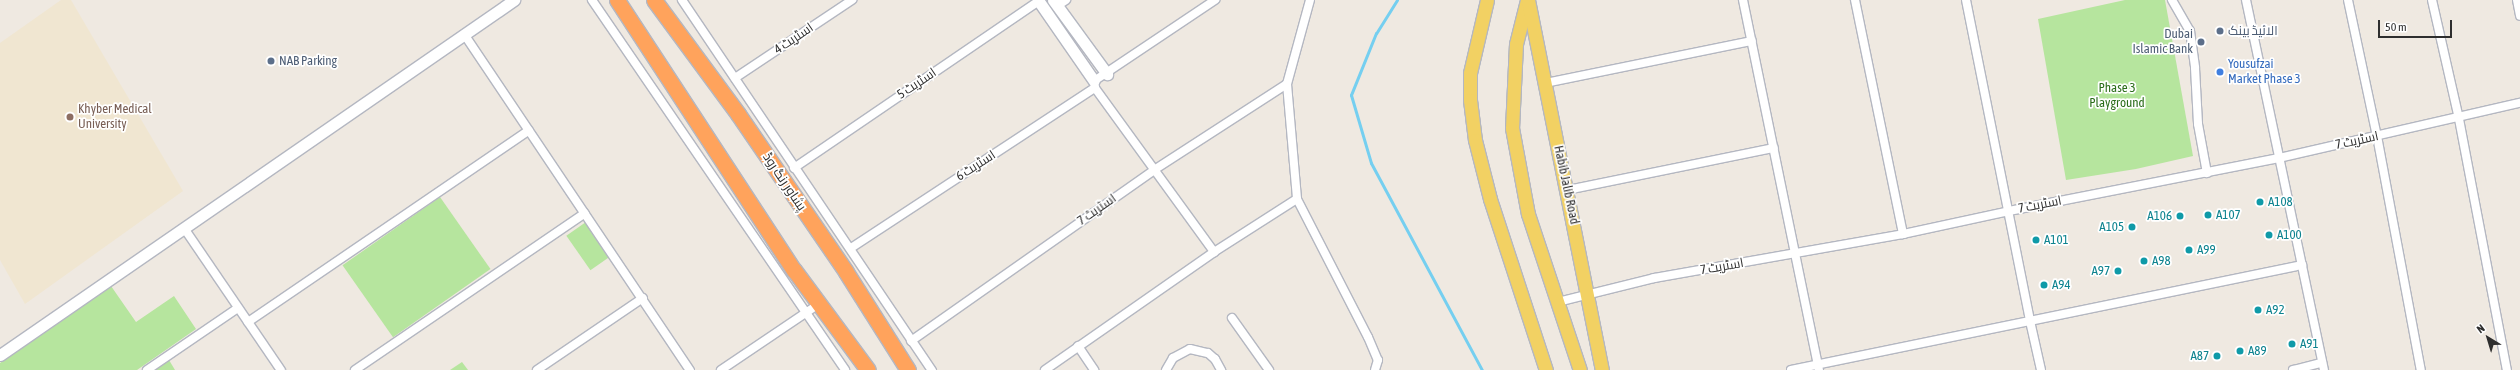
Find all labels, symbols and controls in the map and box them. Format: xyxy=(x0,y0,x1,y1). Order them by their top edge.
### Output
scale bar xyxy=(2380,12,2454,38)
street label: اسٹریٹ 4 xyxy=(771,20,817,58)
text: 50 m xyxy=(2385,20,2407,34)
place label: الائیڈ بینک xyxy=(2228,23,2278,39)
marker: الائیڈ بینک xyxy=(2215,26,2225,36)
place label: Dubai Islamic Bank xyxy=(2132,27,2193,58)
marker: Dubai Islamic Bank xyxy=(2196,37,2206,47)
place label: NAB Parking xyxy=(279,53,337,69)
marker: NAB Parking xyxy=(266,56,276,66)
place label: Yousufzai Market Phase 3 xyxy=(2228,57,2301,88)
street label: اسٹریٹ 5 xyxy=(894,65,940,103)
marker: Yousufzai Market Phase 3 xyxy=(2215,67,2225,77)
park label: Phase 3 Playground xyxy=(2089,81,2145,112)
place label: Khyber Medical University xyxy=(78,102,152,133)
marker: Khyber Medical University xyxy=(65,112,75,122)
street label: اسٹریٹ 7 xyxy=(2334,129,2380,153)
street label: Habib Jalib Road xyxy=(1550,144,1582,226)
street label: اسٹریٹ 6 xyxy=(953,147,999,185)
street label: پشاور رنگ روڈ xyxy=(759,150,809,214)
street label: اسٹریٹ 7 xyxy=(1075,191,1119,229)
street label: اسٹریٹ 7 xyxy=(2017,193,2063,217)
place label: A108 xyxy=(2268,194,2293,210)
marker: A108 xyxy=(2255,197,2265,207)
place label: A107 xyxy=(2216,207,2241,223)
place label: A106 xyxy=(2147,208,2172,224)
marker: A107 xyxy=(2203,210,2213,220)
marker: A106 xyxy=(2175,211,2185,221)
place label: A105 xyxy=(2099,219,2124,235)
marker: A105 xyxy=(2127,222,2137,232)
place label: A100 xyxy=(2277,227,2302,243)
marker: A100 xyxy=(2264,230,2274,240)
place label: A101 xyxy=(2044,232,2069,248)
marker: A101 xyxy=(2031,235,2041,245)
place label: A99 xyxy=(2197,242,2216,258)
marker: A99 xyxy=(2184,245,2194,255)
place label: A98 xyxy=(2152,253,2171,269)
street label: اسٹریٹ 7 xyxy=(1699,256,1745,278)
marker: A98 xyxy=(2139,256,2149,266)
place label: A97 xyxy=(2091,263,2110,279)
marker: A97 xyxy=(2113,266,2123,276)
place label: A94 xyxy=(2052,277,2071,293)
marker: A94 xyxy=(2039,280,2049,290)
place label: A92 xyxy=(2266,302,2285,318)
marker: A92 xyxy=(2253,305,2263,315)
north arrow xyxy=(2468,318,2508,358)
text: N xyxy=(2474,322,2487,335)
place label: A91 xyxy=(2300,336,2319,352)
marker: A91 xyxy=(2287,339,2297,349)
place label: A89 xyxy=(2248,343,2267,359)
marker: A89 xyxy=(2235,346,2245,356)
place label: A87 xyxy=(2190,348,2209,364)
marker: A87 xyxy=(2212,351,2222,361)

